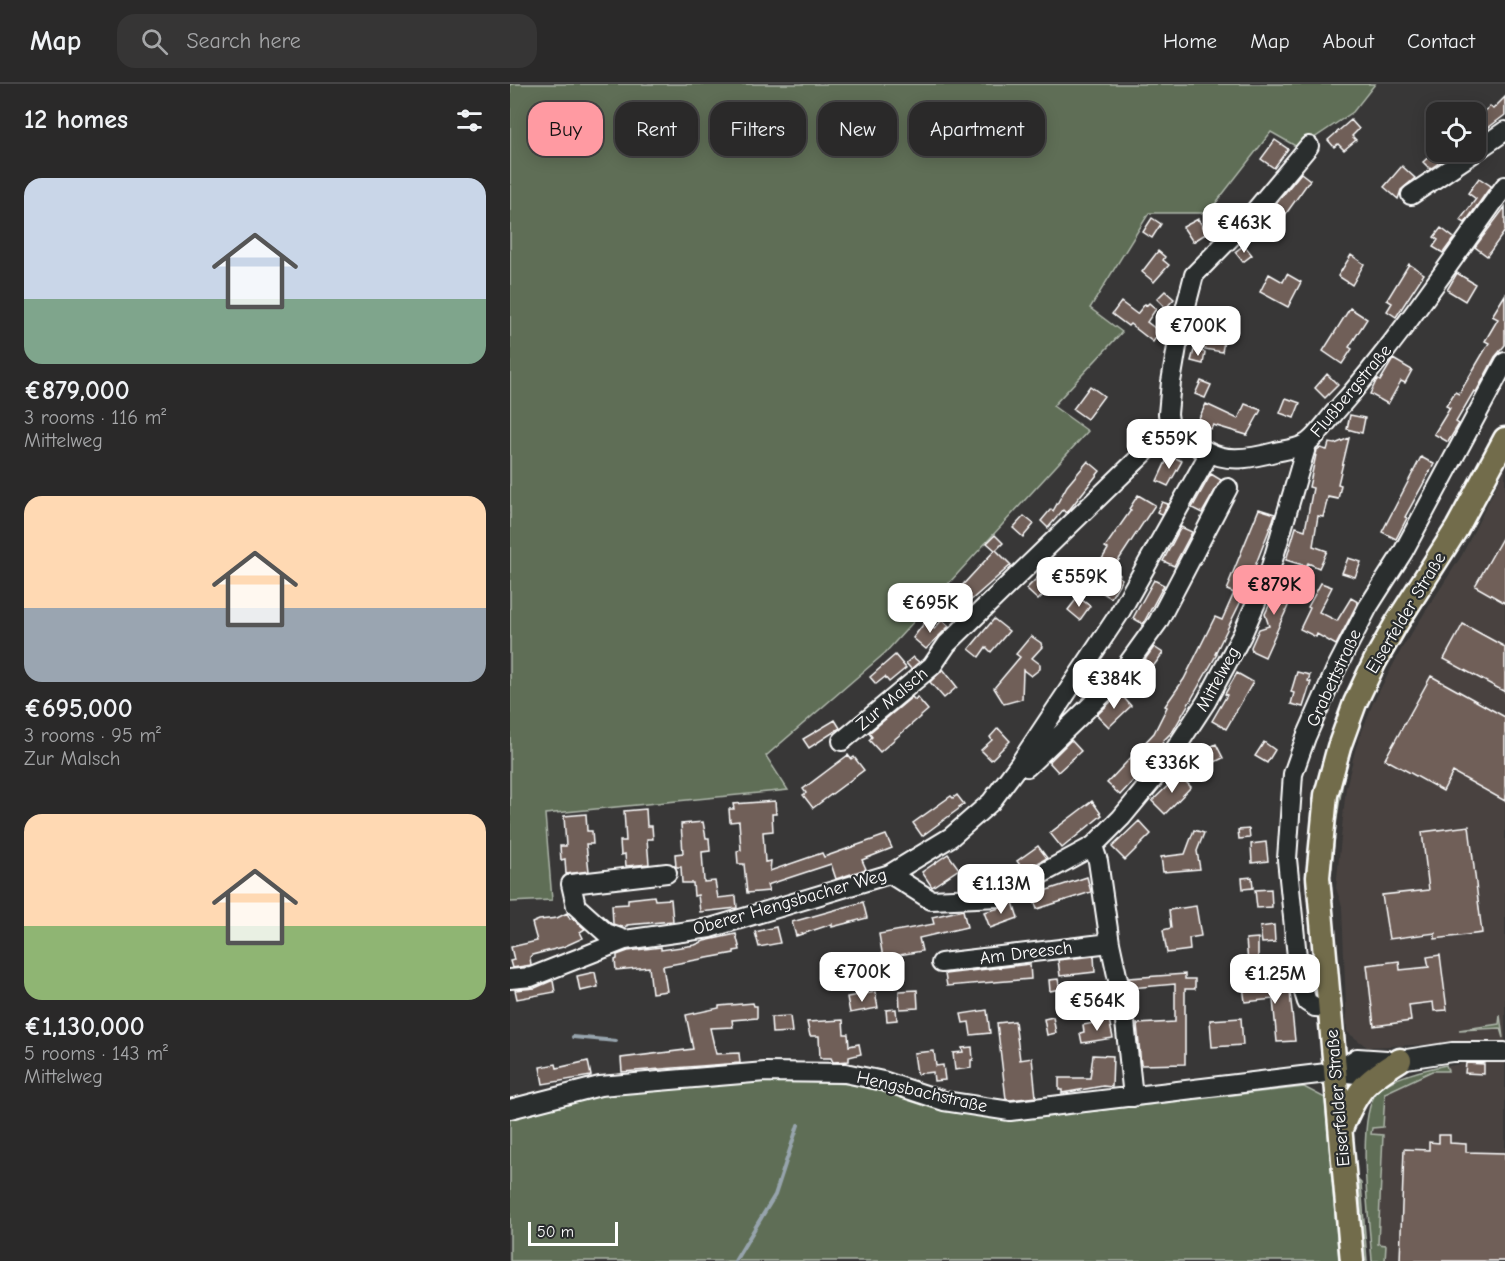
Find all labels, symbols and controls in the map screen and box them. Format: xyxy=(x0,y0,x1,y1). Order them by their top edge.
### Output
search box xyxy=(117,14,537,68)
text: Map xyxy=(30,25,81,57)
icon: search xyxy=(138,25,171,58)
text: Search here xyxy=(186,28,301,54)
text: Home xyxy=(1163,29,1217,53)
text: Map xyxy=(1250,29,1290,53)
text: About xyxy=(1323,29,1374,53)
text: Contact xyxy=(1407,29,1475,53)
chip: Buy xyxy=(528,102,603,156)
chip: Rent xyxy=(615,102,698,156)
chip: Filters xyxy=(710,102,806,156)
chip: New xyxy=(818,102,897,156)
chip: Apartment xyxy=(909,102,1045,156)
map controls xyxy=(1426,102,1486,162)
button: locate xyxy=(1426,102,1486,162)
icon: filters xyxy=(453,104,486,137)
text: 12 homes xyxy=(24,105,128,135)
pin: €463K xyxy=(1202,203,1286,254)
text: €463K xyxy=(1217,211,1271,234)
icon: home xyxy=(201,217,309,325)
pin: €700K xyxy=(1156,306,1240,357)
text: €700K xyxy=(1170,314,1226,337)
street label: Flußbergstraße xyxy=(1306,340,1396,442)
text: €879,000 xyxy=(24,376,130,406)
text: 3 rooms · 116 m² xyxy=(24,406,166,429)
pin: €559K xyxy=(1127,419,1211,470)
text: €559K xyxy=(1141,427,1197,450)
text: Mittelweg xyxy=(24,429,103,452)
icon: home xyxy=(201,535,309,643)
street label: Eiserfelder Straße xyxy=(1362,549,1450,677)
pin: €559K xyxy=(1037,557,1121,608)
text: €559K xyxy=(1051,565,1107,588)
pin: €879K xyxy=(1232,565,1316,616)
text: €879K xyxy=(1247,573,1301,596)
pin: €695K xyxy=(888,583,972,634)
text: €695K xyxy=(902,591,958,614)
street label: Grabettstraße xyxy=(1302,626,1366,730)
street label: Mittelweg xyxy=(1192,643,1244,715)
pin: €384K xyxy=(1072,659,1156,710)
street label: Zur Malsch xyxy=(852,663,932,735)
text: €384K xyxy=(1087,667,1141,690)
text: €695,000 xyxy=(24,694,133,724)
text: 3 rooms · 95 m² xyxy=(24,724,161,747)
pin: €336K xyxy=(1130,743,1214,794)
text: Zur Malsch xyxy=(24,747,121,770)
text: €336K xyxy=(1144,751,1200,774)
icon: home xyxy=(201,853,309,961)
street label: Oberer Hengsbacher Weg xyxy=(691,864,889,940)
pin: €1.13M xyxy=(952,864,1050,915)
text: €1.13M xyxy=(971,872,1031,895)
street label: Am Dreesch xyxy=(978,937,1074,969)
pin: €700K xyxy=(820,952,904,1003)
pin: €1.25M xyxy=(1226,954,1324,1005)
text: €700K xyxy=(834,960,890,983)
text: €1.25M xyxy=(1244,962,1306,985)
pin: €564K xyxy=(1055,981,1139,1032)
text: €564K xyxy=(1069,989,1125,1012)
text: €1,130,000 xyxy=(24,1012,145,1042)
street label: Eiserfelder Straße xyxy=(1322,1029,1354,1167)
text: 5 rooms · 143 m² xyxy=(24,1042,168,1065)
text: Mittelweg xyxy=(24,1065,103,1088)
street label: Hengsbachstraße xyxy=(855,1067,989,1117)
scale bar xyxy=(528,1219,618,1246)
text: 50 m xyxy=(537,1223,574,1241)

